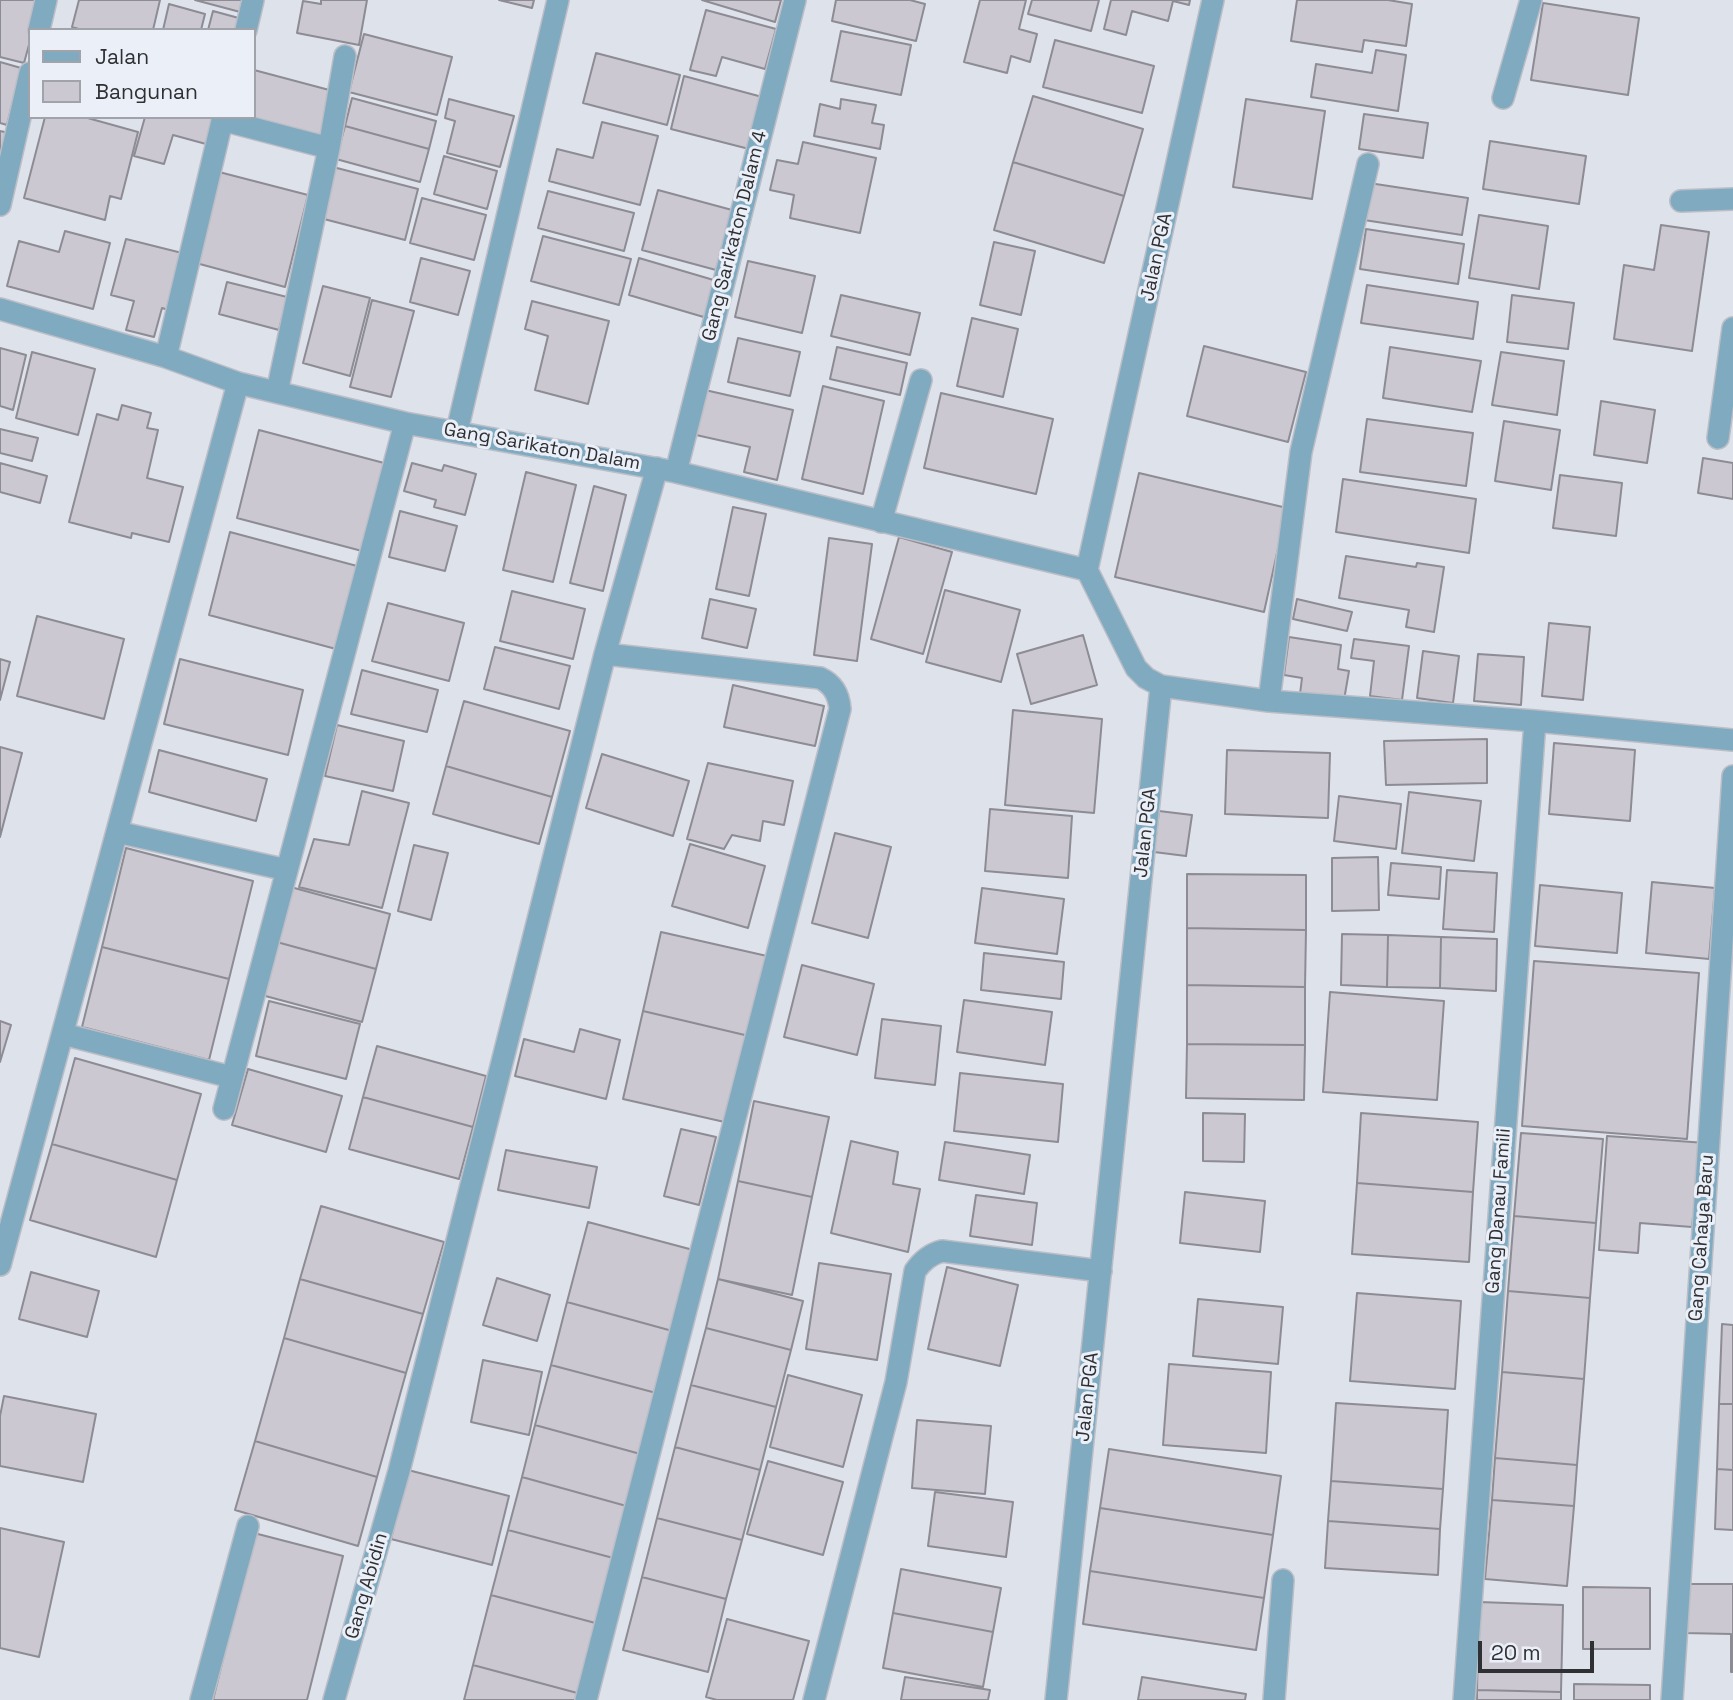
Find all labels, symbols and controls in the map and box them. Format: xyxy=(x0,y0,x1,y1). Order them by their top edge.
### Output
legend xyxy=(28,28,256,119)
text: Jalan xyxy=(95,43,149,70)
text: Bangunan xyxy=(95,78,198,105)
street label: Gang Sarikaton Dalam 4 xyxy=(698,129,772,343)
street label: Jalan PGA xyxy=(1137,211,1177,303)
street label: Gang Sarikaton Dalam xyxy=(442,418,642,476)
street label: Jalan PGA xyxy=(1130,787,1162,879)
street label: Gang Danau Famili xyxy=(1482,1127,1516,1295)
street label: Gang Cahaya Baru xyxy=(1685,1154,1719,1322)
street label: Jalan PGA xyxy=(1072,1351,1104,1443)
street label: Gang Abidin xyxy=(341,1530,393,1642)
scale bar xyxy=(1481,1626,1596,1670)
text: 20 m xyxy=(1491,1639,1541,1666)

